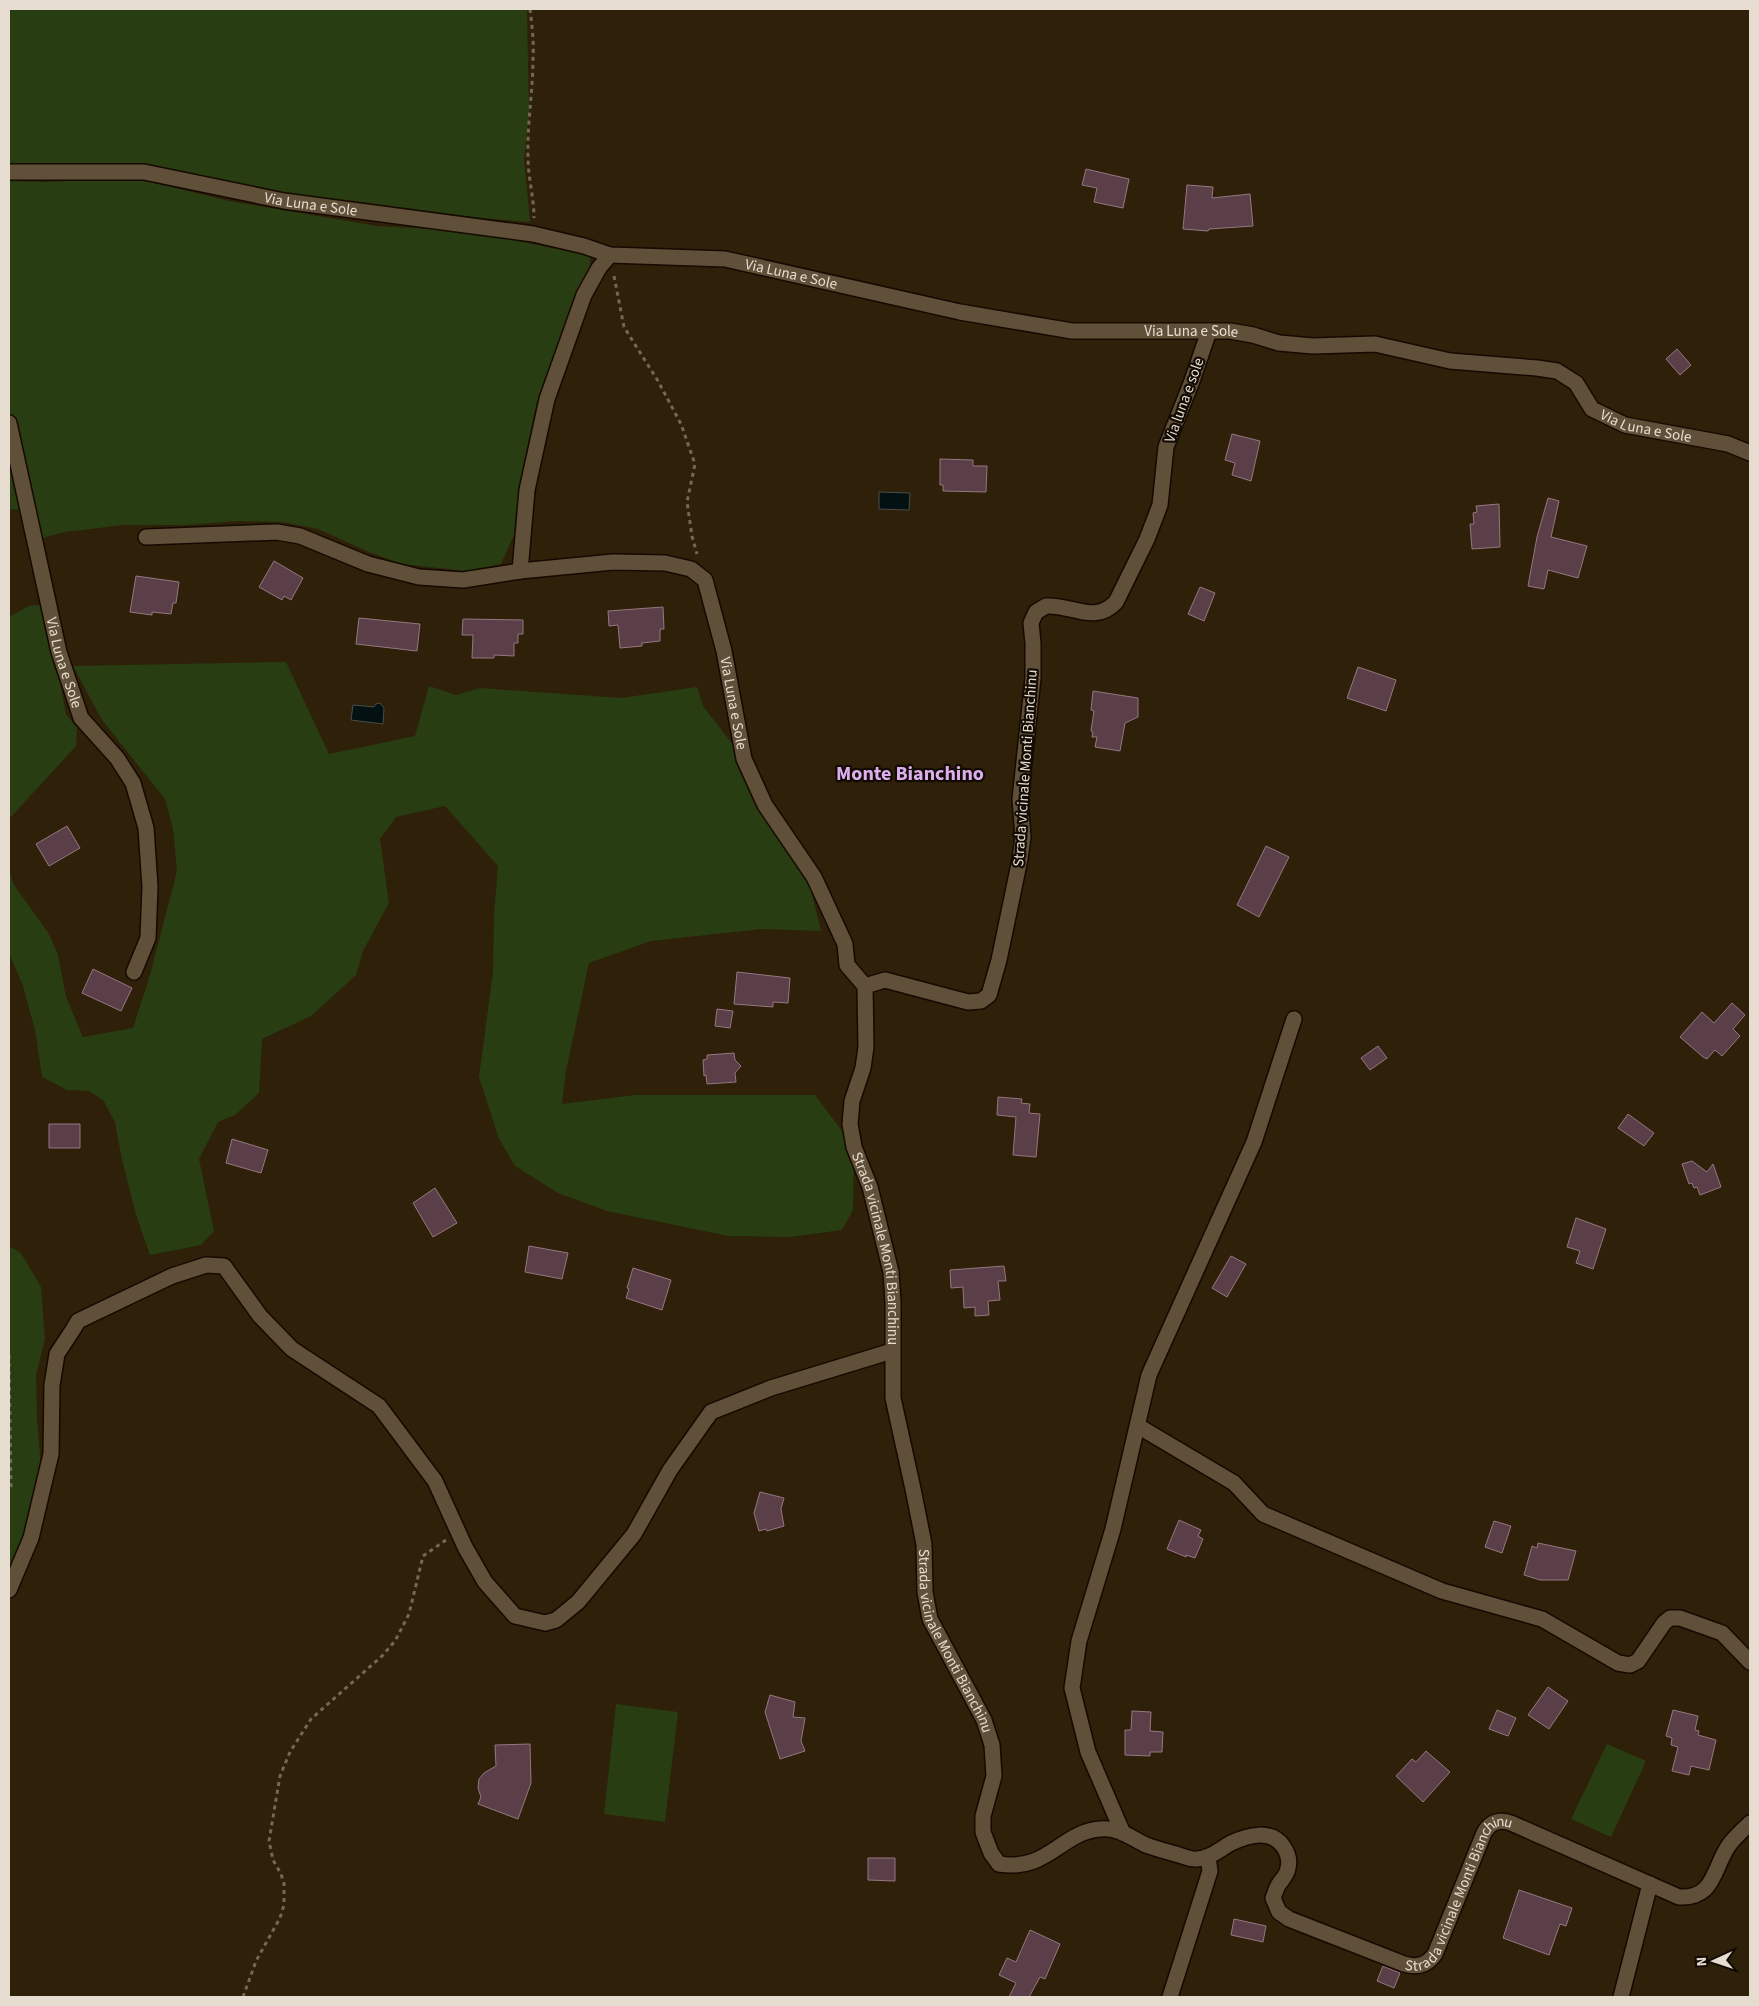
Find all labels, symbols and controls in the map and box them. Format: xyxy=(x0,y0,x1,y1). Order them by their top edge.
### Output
street label: Via Luna e Sole xyxy=(262,187,359,222)
street label: Via Luna e Sole xyxy=(743,254,839,295)
street label: Via Luna e Sole xyxy=(1144,321,1240,343)
street label: Via luna e sole xyxy=(1159,355,1210,446)
street label: Via Luna e Sole xyxy=(1596,404,1693,448)
street label: Via Luna e Sole xyxy=(41,615,87,711)
street label: Via Luna e Sole xyxy=(714,655,752,751)
street label: Strada vicinale Monti Bianchinu xyxy=(1008,669,1043,867)
district label: Monte Bianchino xyxy=(836,760,984,788)
street label: Strada vicinale Monti Bianchinu xyxy=(846,1149,903,1345)
street label: Strada vicinale Monti Bianchinu xyxy=(913,1549,997,1736)
street label: Strada vicinale Monti Bianchinu xyxy=(1403,1811,1515,1977)
north arrow xyxy=(1689,1936,1739,1986)
text: N xyxy=(1692,1956,1712,1967)

